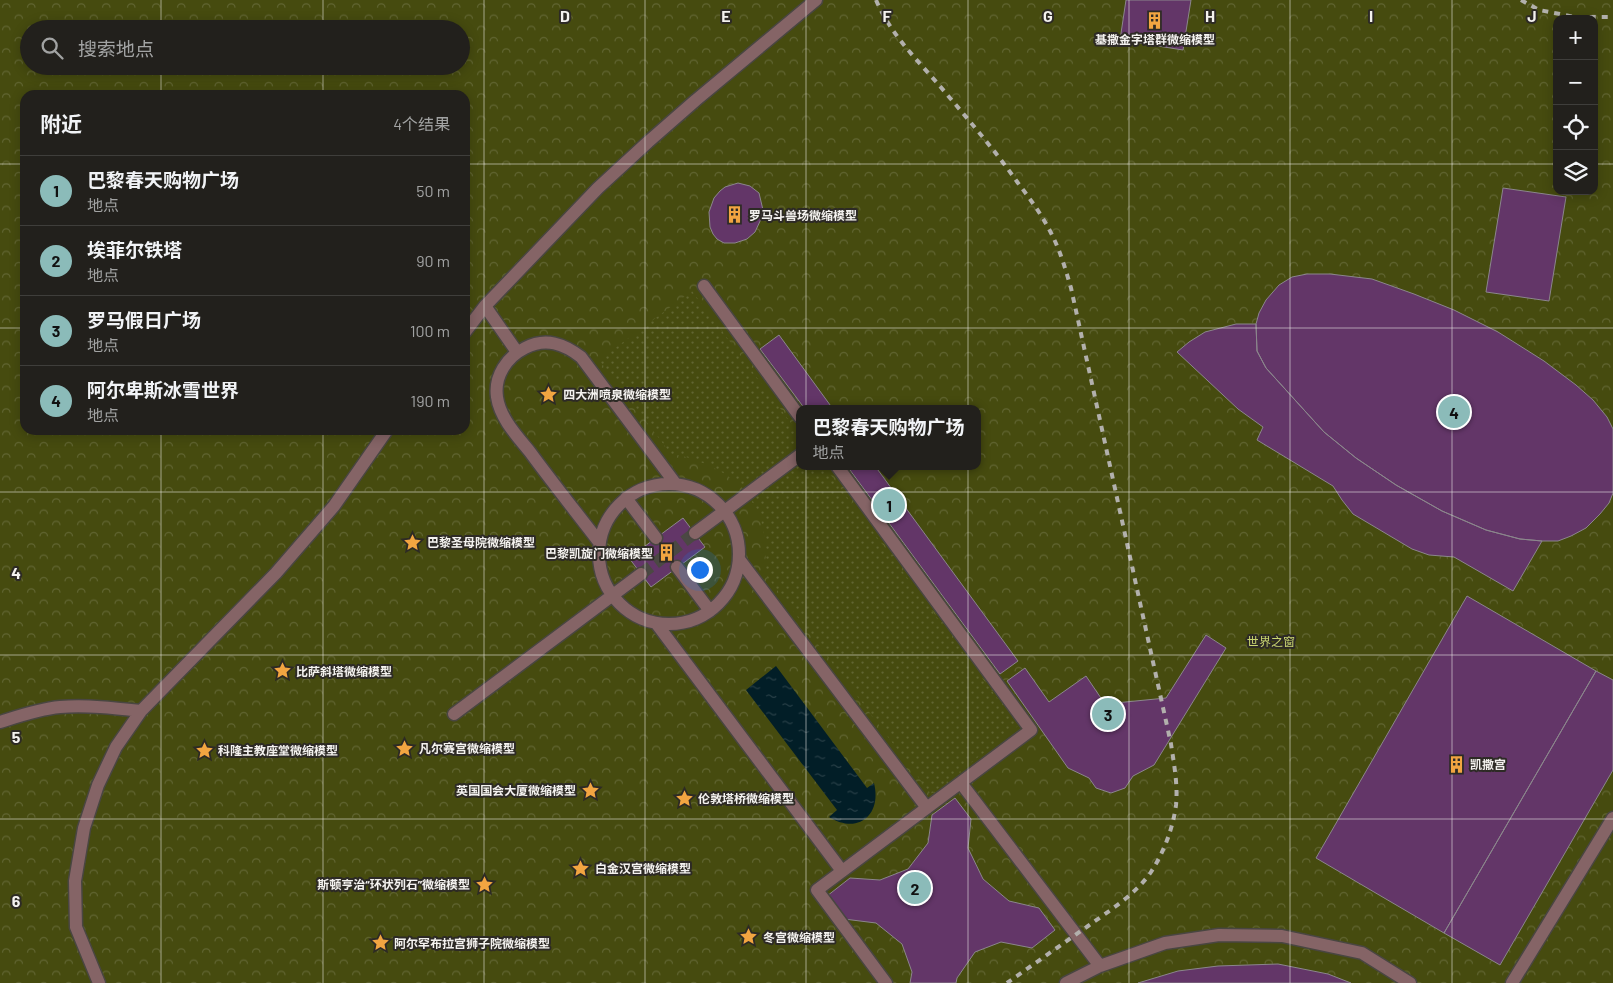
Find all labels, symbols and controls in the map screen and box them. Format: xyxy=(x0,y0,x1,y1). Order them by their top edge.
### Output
text: D xyxy=(560,6,570,25)
text: E xyxy=(721,6,731,25)
text: F xyxy=(883,6,892,25)
text: G xyxy=(1043,6,1053,25)
text: H xyxy=(1205,6,1215,25)
text: I xyxy=(1369,6,1373,25)
text: J xyxy=(1527,6,1537,25)
building icon: 基撒金字塔群微缩模型 xyxy=(1145,10,1165,30)
map controls xyxy=(1553,15,1598,195)
button: + xyxy=(1553,15,1598,60)
search box xyxy=(20,20,470,75)
place label: 基撒金字塔群微缩模型 xyxy=(1095,32,1215,46)
icon: search xyxy=(38,34,66,62)
text: 搜索地点 xyxy=(78,37,154,60)
button: − xyxy=(1553,60,1598,105)
button: locate xyxy=(1553,105,1598,150)
text: 附近 xyxy=(40,111,82,136)
text: 4个结果 xyxy=(393,114,450,133)
button: layers xyxy=(1553,150,1598,195)
text: 巴黎春天购物广场 xyxy=(87,168,239,191)
text: 1 xyxy=(53,181,59,200)
text: 50 m xyxy=(416,181,450,200)
text: 地点 xyxy=(87,195,119,214)
building icon: 罗马斗兽场微缩模型 xyxy=(725,205,745,225)
place label: 罗马斗兽场微缩模型 xyxy=(749,208,857,222)
text: 埃菲尔铁塔 xyxy=(87,238,182,261)
text: 2 xyxy=(52,251,60,270)
text: 90 m xyxy=(416,251,450,270)
text: 地点 xyxy=(87,265,119,284)
text: 罗马假日广场 xyxy=(87,308,201,331)
text: 3 xyxy=(52,321,60,340)
text: 100 m xyxy=(410,321,450,340)
text: 地点 xyxy=(87,335,119,354)
text: 阿尔卑斯冰雪世界 xyxy=(87,378,239,401)
place icon: 四大洲喷泉微缩模型 xyxy=(539,384,559,404)
place label: 四大洲喷泉微缩模型 xyxy=(563,387,671,401)
text: 4 xyxy=(51,391,61,410)
text: 190 m xyxy=(411,391,450,410)
pin: 4 xyxy=(1438,393,1470,431)
text: 地点 xyxy=(87,405,119,424)
popup xyxy=(796,405,981,470)
text: 巴黎春天购物广场 xyxy=(812,415,965,438)
text: 地点 xyxy=(812,442,845,461)
pin: 1 xyxy=(873,486,905,524)
place icon: 巴黎圣母院微缩模型 xyxy=(403,532,423,552)
place label: 巴黎圣母院微缩模型 xyxy=(427,535,535,549)
building icon: 巴黎凯旋门微缩模型 xyxy=(657,543,677,563)
place label: 巴黎凯旋门微缩模型 xyxy=(545,546,653,560)
your location xyxy=(687,557,713,583)
text: 4 xyxy=(11,563,21,582)
park label: 世界之窗 xyxy=(1247,634,1295,648)
place icon: 比萨斜塔微缩模型 xyxy=(272,661,292,681)
place label: 比萨斜塔微缩模型 xyxy=(296,664,392,678)
pin: 3 xyxy=(1092,695,1124,733)
text: 5 xyxy=(12,727,21,746)
place icon: 凡尔赛宫微缩模型 xyxy=(395,738,415,758)
place icon: 科隆主教座堂微缩模型 xyxy=(194,740,214,760)
place label: 凡尔赛宫微缩模型 xyxy=(419,741,515,755)
place label: 科隆主教座堂微缩模型 xyxy=(218,743,338,757)
building icon: 凯撒宫 xyxy=(1446,754,1466,774)
place label: 凯撒宫 xyxy=(1470,757,1506,771)
place icon: 英国国会大厦微缩模型 xyxy=(580,780,600,800)
place label: 英国国会大厦微缩模型 xyxy=(456,783,576,797)
place icon: 伦敦塔桥微缩模型 xyxy=(674,788,694,808)
place label: 伦敦塔桥微缩模型 xyxy=(698,791,794,805)
place icon: 白金汉宫微缩模型 xyxy=(571,858,591,878)
place label: 白金汉宫微缩模型 xyxy=(595,861,691,875)
pin: 2 xyxy=(899,869,931,907)
place icon: 斯顿亨治“环状列石”微缩模型 xyxy=(474,874,494,894)
place label: 斯顿亨治“环状列石”微缩模型 xyxy=(317,877,470,891)
text: 6 xyxy=(12,891,21,910)
place icon: 冬宫微缩模型 xyxy=(739,927,759,947)
place label: 冬宫微缩模型 xyxy=(763,930,835,944)
place icon: 阿尔罕布拉宫狮子院微缩模型 xyxy=(370,933,390,953)
place label: 阿尔罕布拉宫狮子院微缩模型 xyxy=(394,936,550,950)

